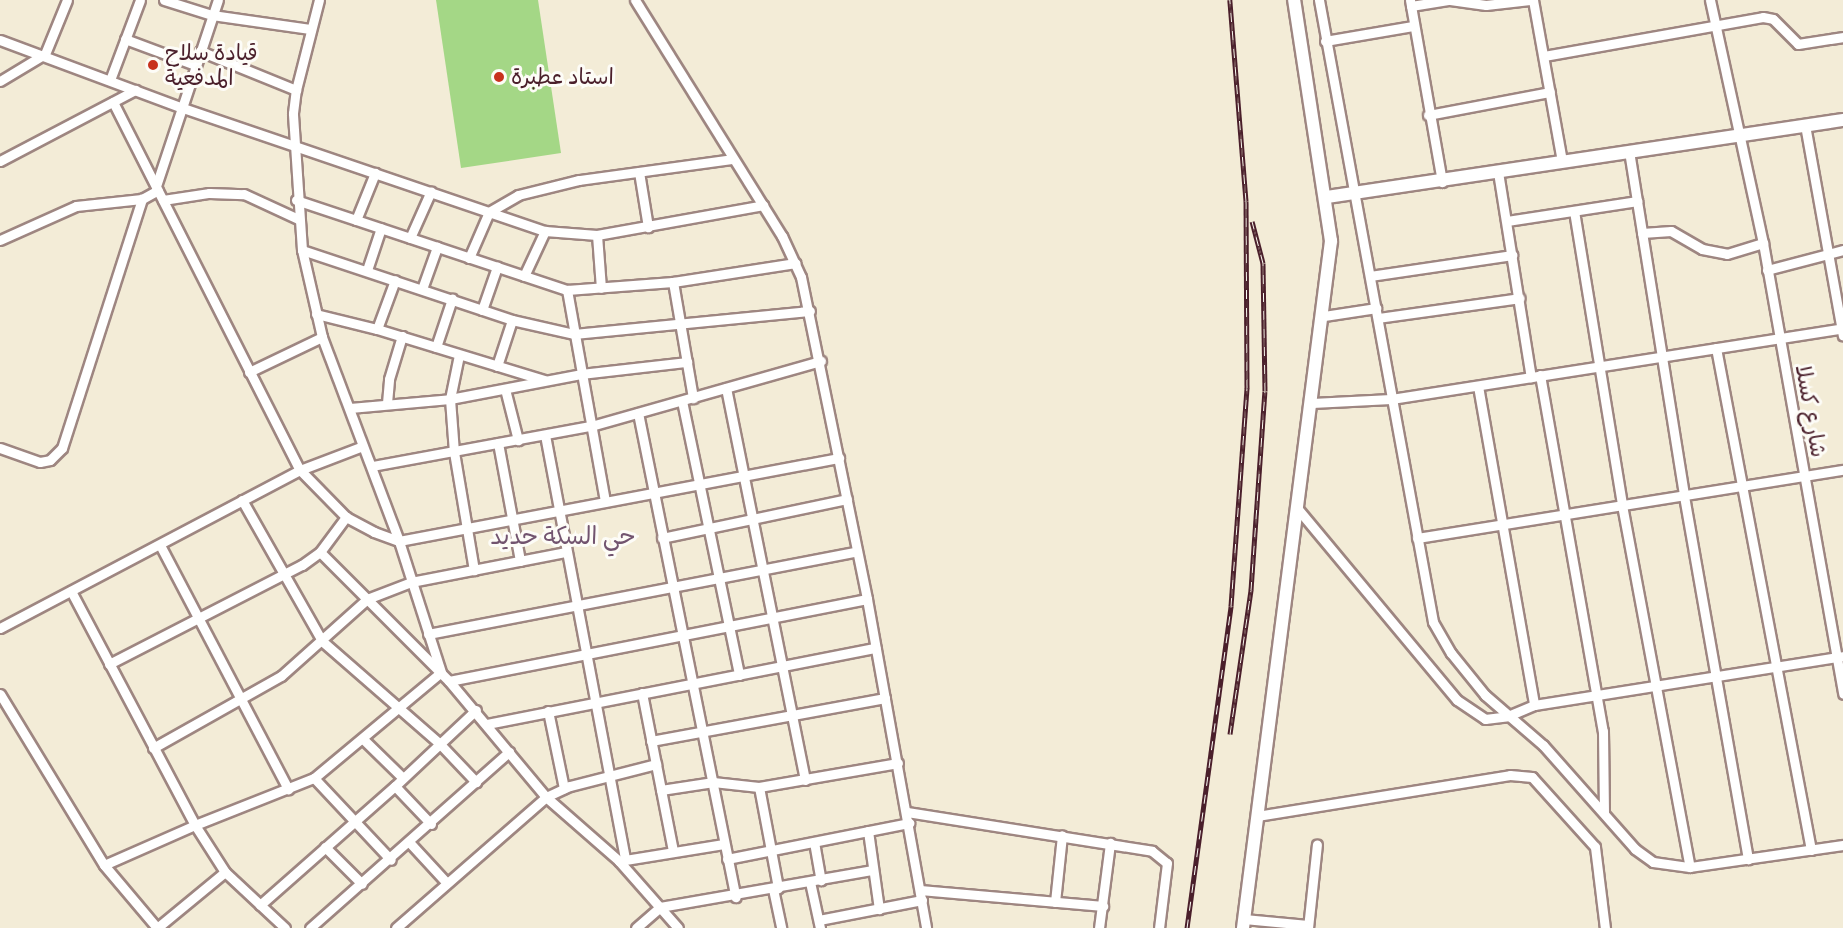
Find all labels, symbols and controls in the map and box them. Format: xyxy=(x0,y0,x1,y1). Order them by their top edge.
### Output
place label: قيادة سلاح المدفعية xyxy=(165,39,258,90)
marker: قيادة سلاح المدفعية xyxy=(146,58,160,72)
place label: استاد عطبرة xyxy=(511,64,614,90)
marker: استاد عطبرة xyxy=(492,70,506,84)
street label: شارع كسلا xyxy=(1790,363,1832,459)
district label: حي السكة حديد xyxy=(490,522,636,550)

